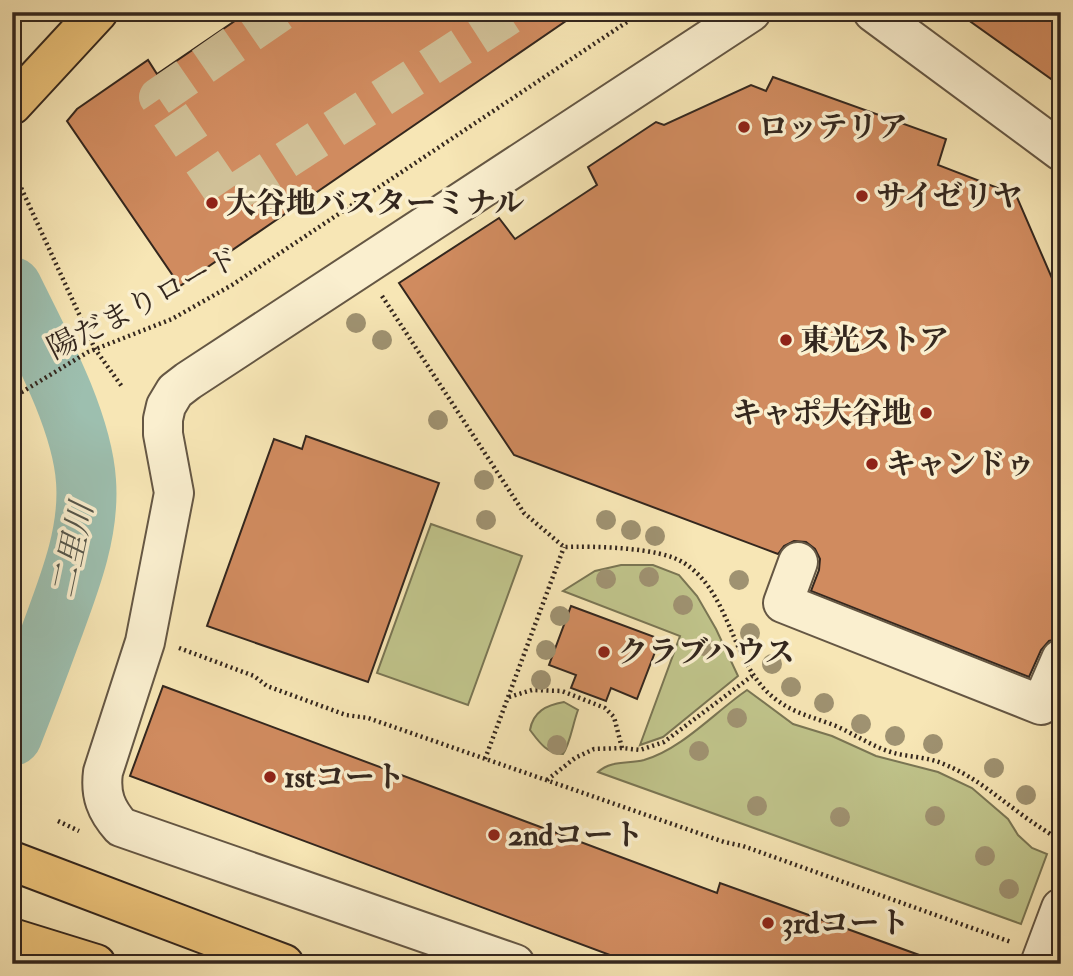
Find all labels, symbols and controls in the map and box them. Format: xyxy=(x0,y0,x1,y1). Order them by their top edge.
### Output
place label: ロッテリア xyxy=(758,109,907,146)
marker: ロッテリア xyxy=(736,119,752,135)
place label: サイゼリヤ xyxy=(876,178,1022,215)
place label: 大谷地バスターミナル xyxy=(226,185,525,222)
marker: サイゼリヤ xyxy=(854,188,870,204)
marker: 大谷地バスターミナル xyxy=(204,195,220,211)
street label: 陽だまりロード xyxy=(41,239,245,368)
place label: 東光ストア xyxy=(800,322,949,359)
marker: 東光ストア xyxy=(778,332,794,348)
place label: キャポ大谷地 xyxy=(732,395,912,432)
marker: キャポ大谷地 xyxy=(918,405,934,421)
place label: キャンドゥ xyxy=(886,446,1035,483)
marker: キャンドゥ xyxy=(864,456,880,472)
water label: 二里川 xyxy=(43,496,103,601)
place label: クラブハウス xyxy=(618,634,795,671)
marker: クラブハウス xyxy=(596,644,612,660)
place label: 1stコート xyxy=(284,759,405,796)
marker: 1stコート xyxy=(262,769,278,785)
place label: 2ndコート xyxy=(508,817,643,854)
marker: 2ndコート xyxy=(486,827,502,843)
place label: 3rdコート xyxy=(782,905,909,942)
marker: 3rdコート xyxy=(760,915,776,931)

